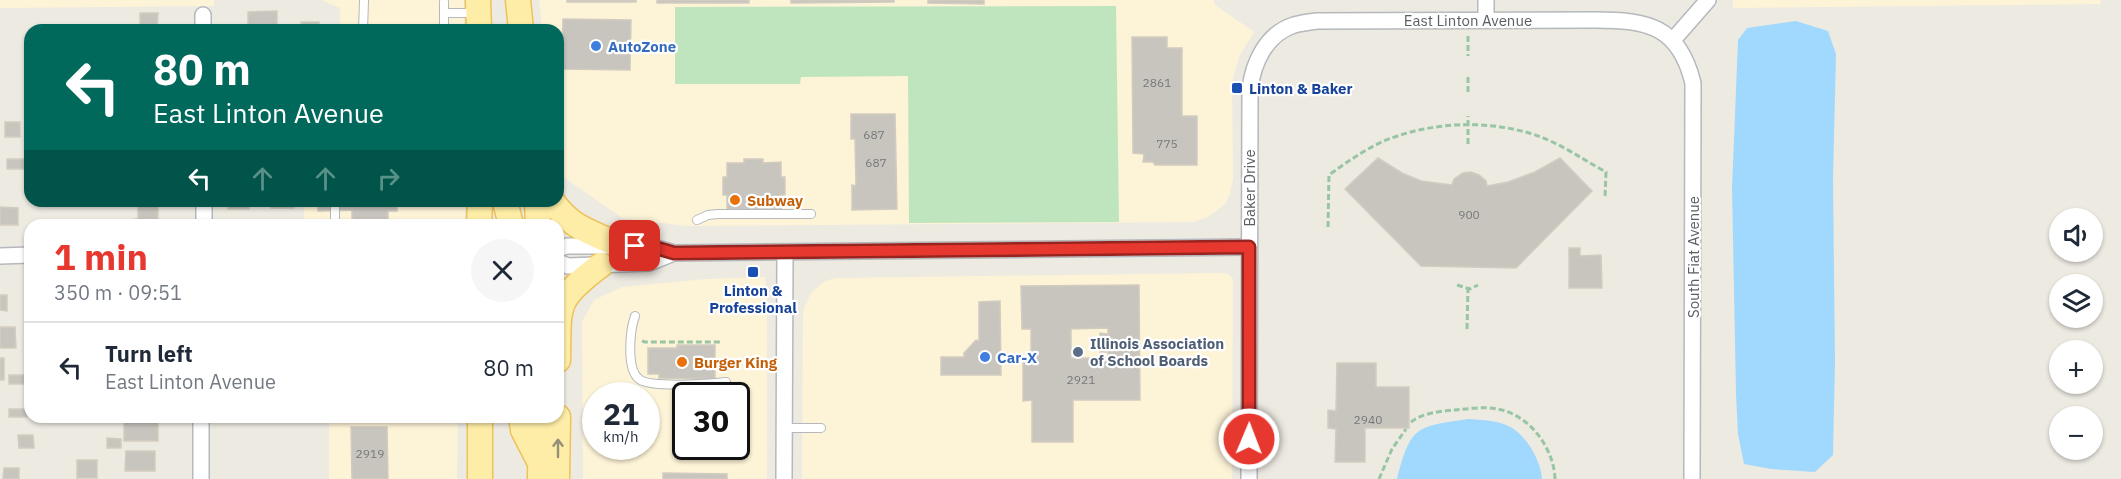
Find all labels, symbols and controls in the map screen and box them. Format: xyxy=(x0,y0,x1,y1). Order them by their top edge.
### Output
street label: East Linton Avenue xyxy=(1404,11,1532,30)
place label: AutoZone xyxy=(608,37,676,56)
marker: AutoZone xyxy=(589,39,603,53)
text: 80 m xyxy=(153,42,251,97)
icon: left xyxy=(54,48,132,126)
house number: 2861 xyxy=(1143,75,1171,90)
place label: Linton & Baker xyxy=(1249,79,1352,98)
marker: Linton & Baker xyxy=(1230,81,1244,95)
text: East Linton Avenue xyxy=(153,95,384,130)
house number: 687 xyxy=(863,127,885,142)
house number: 775 xyxy=(1156,136,1178,151)
street label: Baker Drive xyxy=(1240,149,1259,227)
house number: 687 xyxy=(865,155,887,170)
icon: left xyxy=(183,162,216,195)
icon: ahead xyxy=(246,162,279,195)
icon: ahead xyxy=(309,162,342,195)
icon: right xyxy=(372,162,405,195)
place label: Subway xyxy=(747,191,803,210)
marker: Subway xyxy=(728,193,742,207)
street label: South Fiat Avenue xyxy=(1684,196,1703,318)
house number: 900 xyxy=(1458,207,1480,222)
map controls xyxy=(2049,208,2103,460)
button: sound xyxy=(2049,208,2103,262)
pin xyxy=(609,220,660,271)
icon: arrive xyxy=(618,229,651,262)
text: 1 min xyxy=(54,233,148,280)
button: close xyxy=(471,239,534,302)
marker: Linton & Professional xyxy=(746,265,760,279)
button: layers xyxy=(2049,274,2103,328)
text: 350 m · 09:51 xyxy=(54,279,182,306)
place label: Linton & Professional xyxy=(709,281,797,317)
place label: Illinois Association of School Boards xyxy=(1090,334,1224,370)
text: Turn left xyxy=(105,339,193,368)
button: + xyxy=(2049,340,2103,394)
marker: Illinois Association of School Boards xyxy=(1071,345,1085,359)
place label: Car-X xyxy=(997,348,1037,367)
marker: Car-X xyxy=(978,350,992,364)
icon: left xyxy=(54,351,87,384)
text: 80 m xyxy=(483,353,534,382)
place label: Burger King xyxy=(694,353,778,372)
marker: Burger King xyxy=(675,355,689,369)
text: East Linton Avenue xyxy=(105,368,276,395)
house number: 2921 xyxy=(1067,372,1095,387)
speed limit sign: 30 xyxy=(672,382,750,460)
text: 21 xyxy=(603,394,639,433)
button: − xyxy=(2049,406,2103,460)
position arrow xyxy=(1217,407,1281,471)
house number: 2940 xyxy=(1354,412,1382,427)
text: km/h xyxy=(603,427,639,446)
one-way arrow xyxy=(552,439,564,459)
house number: 2919 xyxy=(356,446,384,461)

